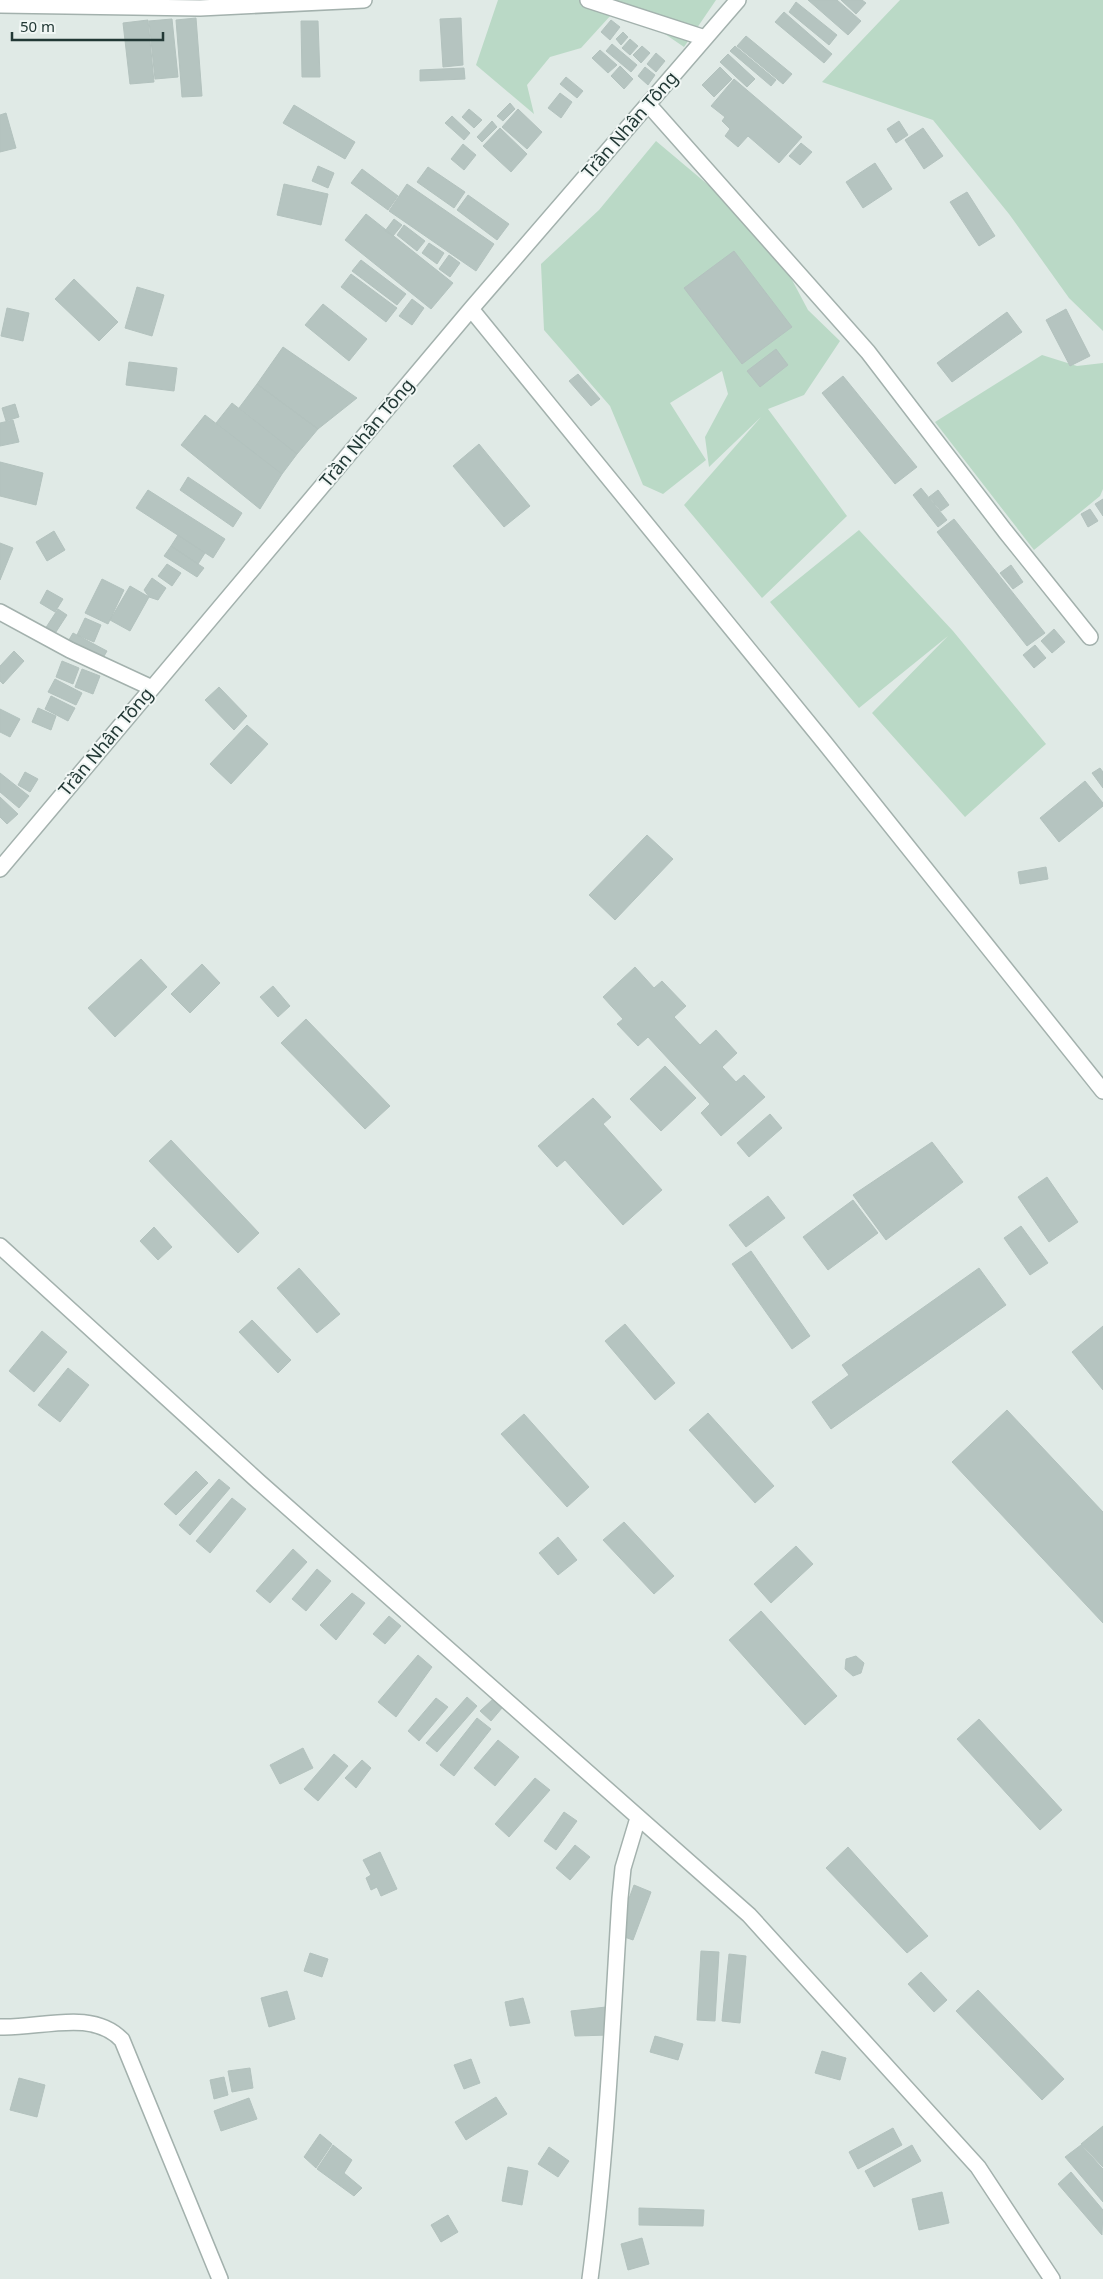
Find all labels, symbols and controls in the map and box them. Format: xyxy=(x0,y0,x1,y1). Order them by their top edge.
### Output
scale bar xyxy=(12,10,164,42)
text: 50 m xyxy=(20,16,55,36)
street label: Trần Nhân Tông xyxy=(576,66,682,183)
street label: Trần Nhân Tông xyxy=(314,373,419,492)
street label: Trần Nhân Tông xyxy=(53,682,158,801)

